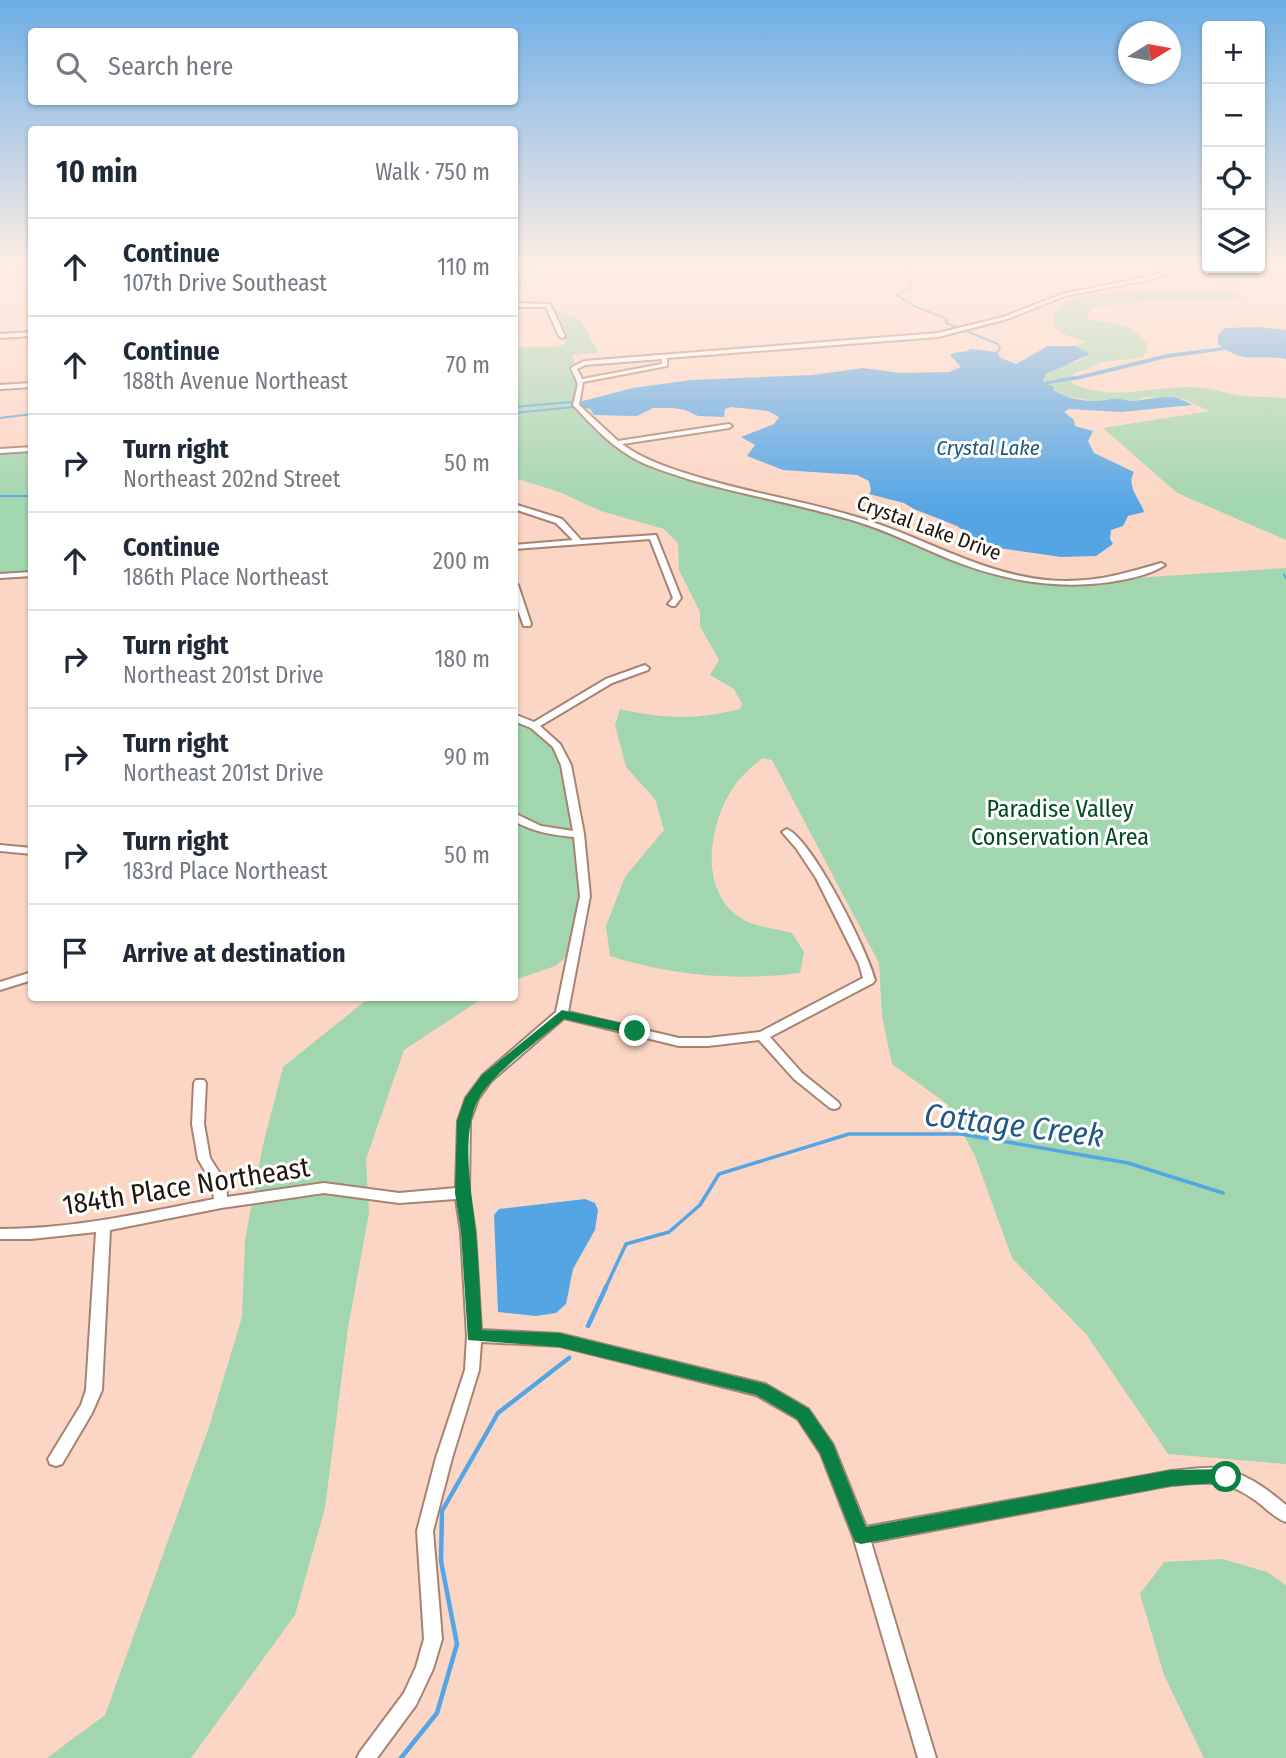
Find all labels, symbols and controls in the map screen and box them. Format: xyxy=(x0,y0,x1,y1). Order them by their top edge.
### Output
north arrow xyxy=(1118,21,1181,84)
map controls xyxy=(1202,21,1265,273)
button: + xyxy=(1202,21,1265,84)
search box xyxy=(28,28,518,105)
icon: search xyxy=(52,48,90,86)
text: Search here xyxy=(108,51,233,82)
button: − xyxy=(1202,84,1265,147)
button: locate xyxy=(1202,147,1265,210)
text: 10 min xyxy=(56,154,138,190)
text: Walk · 750 m xyxy=(375,158,490,186)
button: layers xyxy=(1202,210,1265,273)
text: Continue xyxy=(123,238,220,269)
icon: ahead xyxy=(56,248,94,286)
text: 110 m xyxy=(437,253,490,281)
text: 107th Drive Southeast xyxy=(123,269,327,297)
text: Continue xyxy=(123,336,220,367)
icon: ahead xyxy=(56,346,94,384)
text: 70 m xyxy=(446,351,490,379)
text: 188th Avenue Northeast xyxy=(123,367,348,395)
text: Turn right xyxy=(123,434,229,465)
water label: Crystal Lake xyxy=(936,435,1040,461)
icon: right xyxy=(56,444,94,482)
text: 50 m xyxy=(444,449,490,477)
text: Northeast 202nd Street xyxy=(123,465,340,493)
street label: Crystal Lake Drive xyxy=(853,490,1005,566)
text: Continue xyxy=(123,532,220,563)
icon: ahead xyxy=(56,542,94,580)
text: 200 m xyxy=(433,547,490,575)
text: 186th Place Northeast xyxy=(123,563,328,591)
text: Turn right xyxy=(123,630,229,661)
icon: right xyxy=(56,640,94,678)
text: 180 m xyxy=(434,645,490,673)
text: Northeast 201st Drive xyxy=(123,661,324,689)
text: Turn right xyxy=(123,728,229,759)
icon: right xyxy=(56,738,94,776)
text: 90 m xyxy=(444,743,490,771)
text: Northeast 201st Drive xyxy=(123,759,324,787)
park label: Paradise Valley Conservation Area xyxy=(971,795,1149,851)
text: Turn right xyxy=(123,826,229,857)
icon: right xyxy=(56,836,94,874)
text: 50 m xyxy=(444,841,490,869)
text: 183rd Place Northeast xyxy=(123,857,328,885)
icon: arrive xyxy=(56,934,94,972)
text: Arrive at destination xyxy=(123,938,346,969)
route end xyxy=(619,1015,650,1046)
water label: Cottage Creek xyxy=(922,1095,1106,1155)
street label: 184th Place Northeast xyxy=(60,1150,313,1222)
route start xyxy=(1210,1461,1241,1492)

